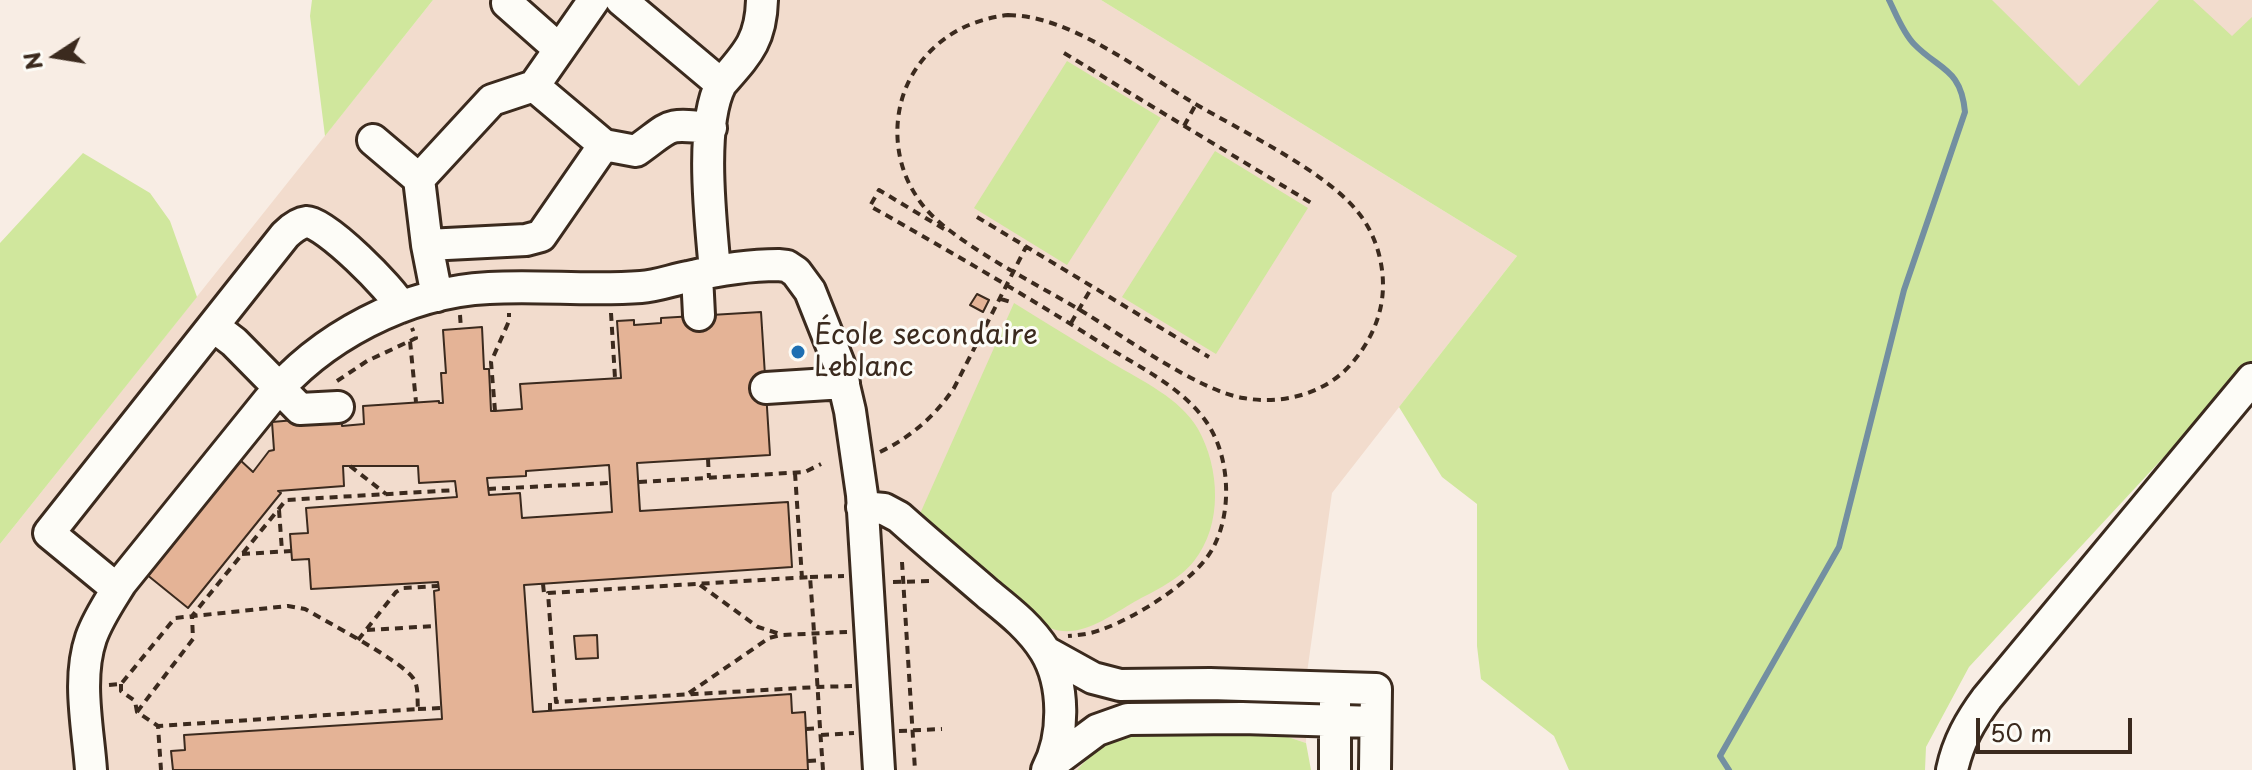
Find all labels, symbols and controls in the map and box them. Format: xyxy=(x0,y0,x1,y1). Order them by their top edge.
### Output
north arrow xyxy=(16,16,96,96)
text: N xyxy=(14,49,50,73)
place label: École secondaire Leblanc xyxy=(814,319,1038,385)
marker: École secondaire Leblanc xyxy=(789,343,807,361)
scale bar xyxy=(1980,702,2136,752)
text: 50 m xyxy=(1990,714,2052,750)

